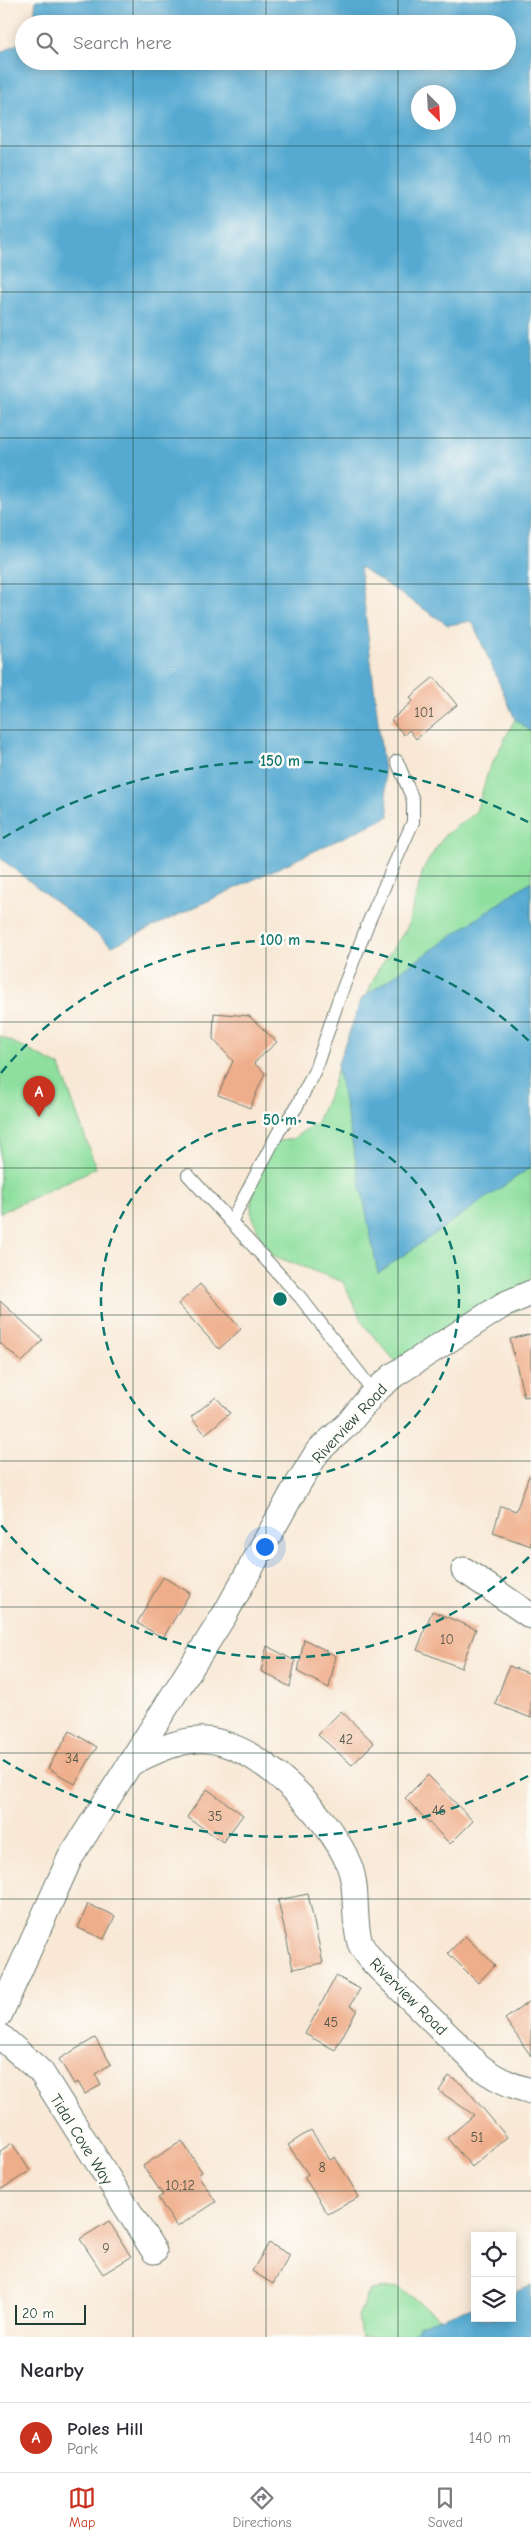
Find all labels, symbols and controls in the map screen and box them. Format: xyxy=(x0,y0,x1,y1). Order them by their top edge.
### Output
search box xyxy=(15,15,516,70)
icon: search xyxy=(33,29,61,57)
text: Search here xyxy=(73,32,172,54)
north arrow xyxy=(411,85,456,130)
house number: 101 xyxy=(414,704,434,721)
text: 150 m xyxy=(260,752,300,770)
text: 100 m xyxy=(260,931,300,949)
pin: A xyxy=(23,1076,55,1117)
text: 50 m xyxy=(263,1111,297,1129)
centre of rings xyxy=(271,1290,289,1308)
street label: Riverview Road xyxy=(308,1380,391,1467)
your location xyxy=(252,1534,278,1560)
house number: 10 xyxy=(440,1631,454,1648)
house number: 42 xyxy=(339,1731,353,1748)
house number: 34 xyxy=(65,1750,79,1767)
house number: 46 xyxy=(432,1802,446,1819)
house number: 35 xyxy=(208,1808,222,1825)
street label: Riverview Road xyxy=(366,1954,451,2039)
house number: 45 xyxy=(324,2014,338,2031)
street label: Tidal Cove Way xyxy=(46,2091,117,2189)
house number: 51 xyxy=(470,2129,484,2146)
house number: 8 xyxy=(318,2159,326,2176)
house number: 10;12 xyxy=(165,2177,195,2194)
map controls xyxy=(471,2232,516,2322)
button: locate xyxy=(471,2232,516,2277)
house number: 9 xyxy=(102,2240,110,2257)
button: layers xyxy=(471,2277,516,2322)
scale bar xyxy=(15,2302,86,2325)
text: 20 m xyxy=(22,2305,54,2322)
text: Nearby xyxy=(20,2358,84,2382)
text: Poles Hill xyxy=(67,2418,143,2440)
text: A xyxy=(32,2429,40,2447)
text: 140 m xyxy=(469,2429,511,2447)
text: Park xyxy=(67,2440,98,2458)
tab: Map xyxy=(68,2484,96,2531)
tab: Directions xyxy=(232,2484,292,2531)
tab: Saved xyxy=(428,2484,463,2531)

